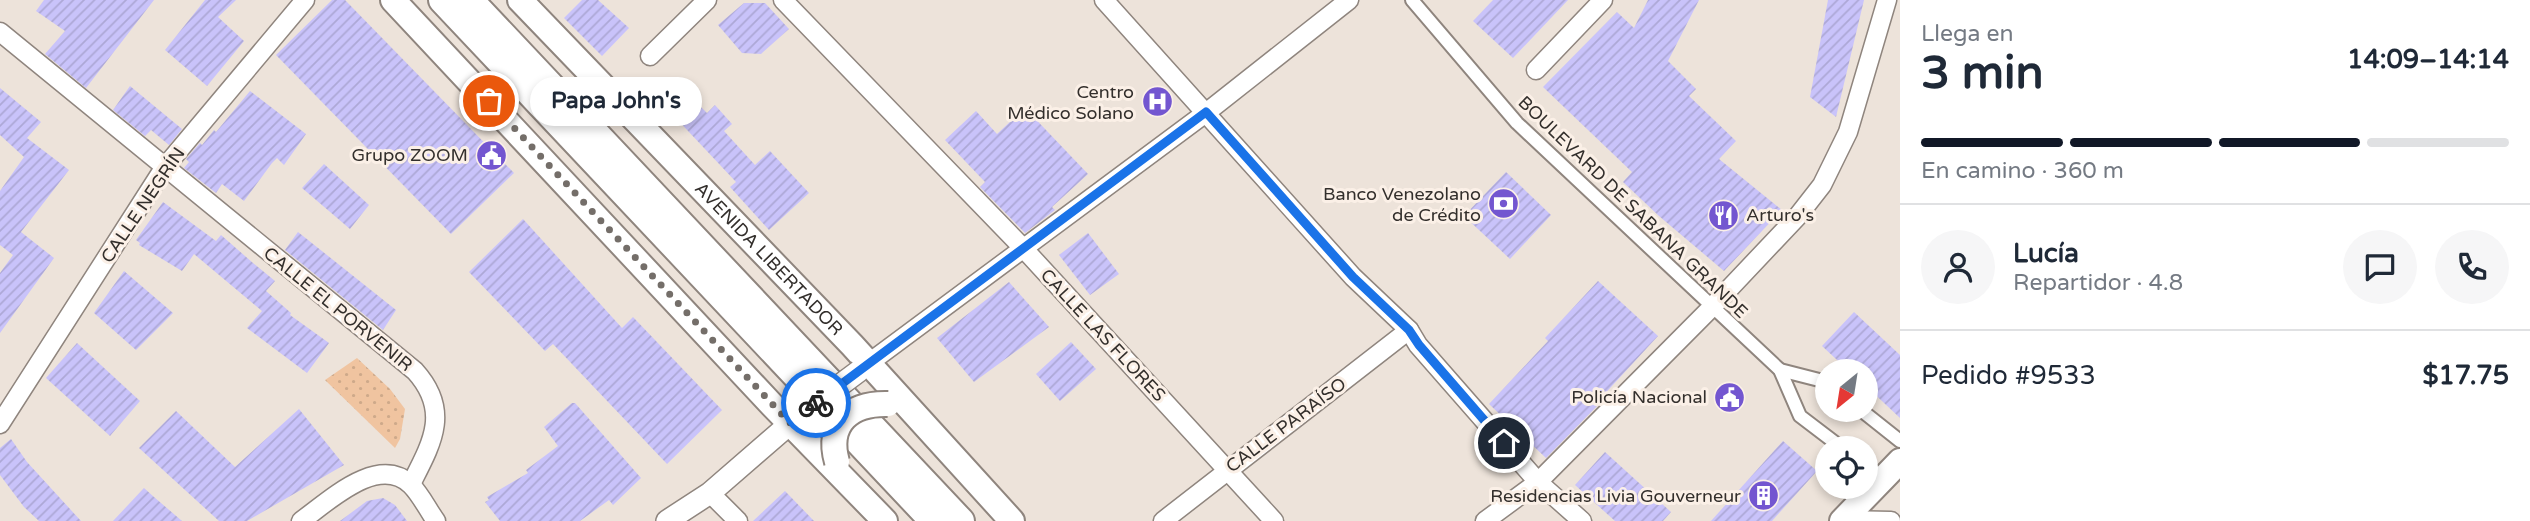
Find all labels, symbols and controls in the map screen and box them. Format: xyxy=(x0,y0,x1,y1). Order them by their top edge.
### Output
text: Llega en xyxy=(1921,20,2013,48)
text: 14:09–14:14 xyxy=(2347,44,2509,75)
text: 3 min xyxy=(1921,46,2044,101)
pin xyxy=(459,71,519,131)
callout: Papa John's xyxy=(531,76,702,126)
place label: Centro Médico Solano xyxy=(1007,81,1134,124)
icon: bag xyxy=(470,82,508,120)
hospital icon: Centro Médico Solano xyxy=(1140,85,1174,119)
text: Papa John's xyxy=(551,87,681,115)
street label: BOULEVARD DE SABANA GRANDE xyxy=(1514,91,1752,323)
public building icon: Grupo ZOOM xyxy=(474,138,508,172)
street label: CALLE NEGRÍN xyxy=(96,143,190,267)
place label: Grupo ZOOM xyxy=(351,144,468,166)
text: En camino · 360 m xyxy=(1921,157,2124,185)
street label: AVENIDA LIBERTADOR xyxy=(690,177,848,340)
place label: Banco Venezolano de Crédito xyxy=(1323,183,1481,226)
bank icon: Banco Venezolano de Crédito xyxy=(1487,187,1521,221)
restaurant icon: Arturo's xyxy=(1706,198,1740,232)
place label: Arturo's xyxy=(1746,204,1814,226)
button: person xyxy=(1921,230,1995,304)
button: chat xyxy=(2343,230,2417,304)
button: phone xyxy=(2435,230,2509,304)
text: Lucía xyxy=(2013,238,2079,269)
street label: CALLE EL PORVENIR xyxy=(259,242,417,376)
street label: CALLE LAS FLORES xyxy=(1036,264,1170,406)
text: Repartidor · 4.8 xyxy=(2013,269,2183,297)
north arrow xyxy=(1815,359,1878,422)
map controls xyxy=(1815,359,1878,499)
text: Pedido #9533 xyxy=(1921,360,2096,391)
text: $17.75 xyxy=(2422,360,2509,391)
courier xyxy=(781,368,851,438)
street label: CALLE PARAÍSO xyxy=(1222,373,1350,477)
public building icon: Policía Nacional xyxy=(1713,380,1747,414)
icon: bike xyxy=(797,384,835,422)
place label: Policía Nacional xyxy=(1571,386,1707,408)
pin xyxy=(1474,413,1534,473)
icon: home xyxy=(1485,424,1523,462)
button: locate xyxy=(1815,436,1878,499)
building icon: Residencias Livia Gouverneur xyxy=(1747,479,1781,513)
place label: Residencias Livia Gouverneur xyxy=(1490,485,1741,507)

